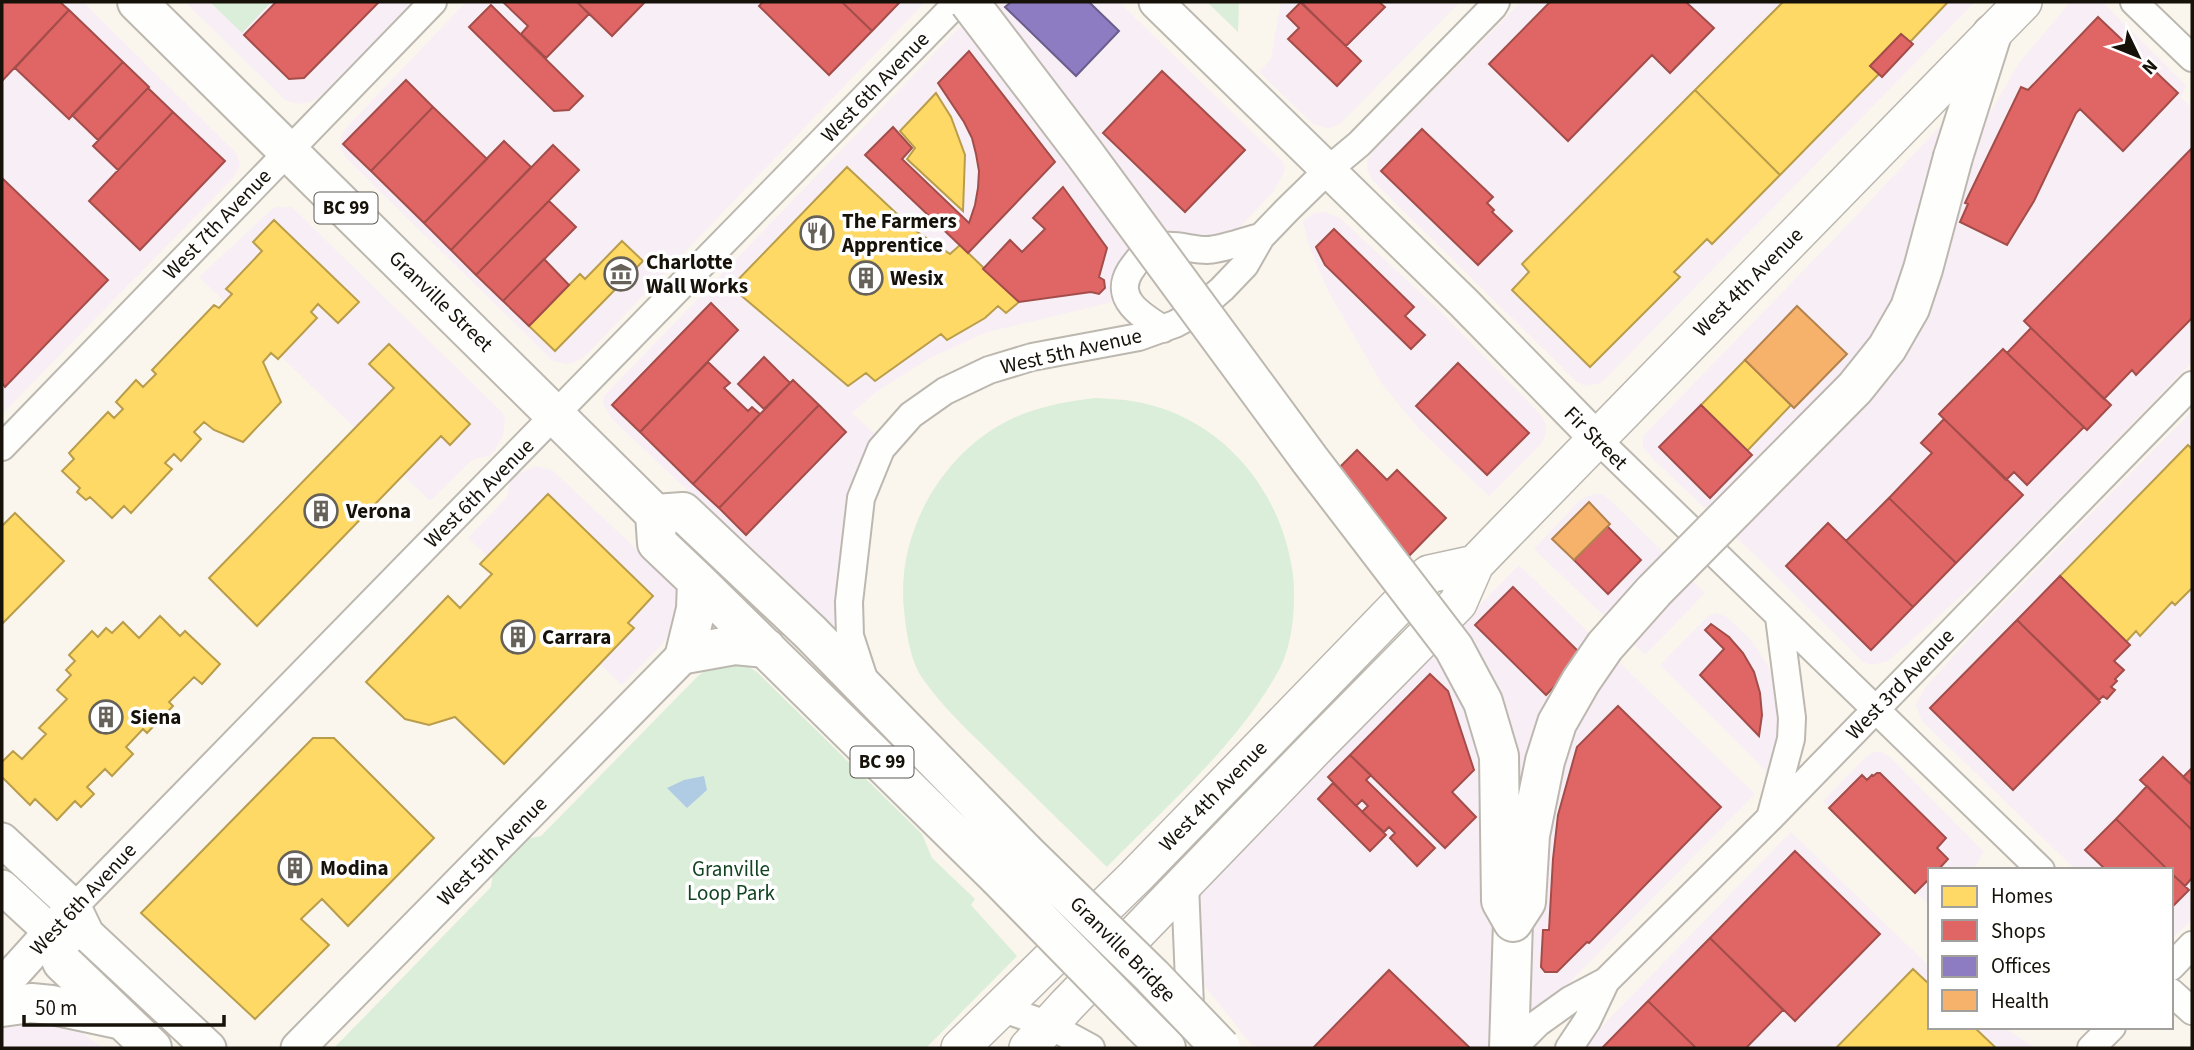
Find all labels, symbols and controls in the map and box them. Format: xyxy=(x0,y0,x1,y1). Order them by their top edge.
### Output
north arrow xyxy=(2103,21,2173,91)
street label: West 6th Avenue xyxy=(814,25,936,149)
text: N xyxy=(2135,53,2164,80)
street label: West 7th Avenue xyxy=(156,162,278,286)
road number: BC 99 xyxy=(314,192,378,224)
place label: The Farmers Apprentice xyxy=(841,206,957,260)
restaurant icon: The Farmers Apprentice xyxy=(798,214,836,252)
street label: West 4th Avenue xyxy=(1686,220,1810,344)
street label: Granville Street xyxy=(382,243,500,359)
place label: Charlotte Wall Works xyxy=(646,247,748,301)
museum icon: Charlotte Wall Works xyxy=(602,255,640,293)
building icon: Wesix xyxy=(847,259,885,297)
place label: Wesix xyxy=(890,263,944,293)
street label: West 5th Avenue xyxy=(997,320,1145,382)
street label: Fir Street xyxy=(1557,399,1635,477)
street label: West 6th Avenue xyxy=(417,431,541,555)
building icon: Verona xyxy=(302,492,340,530)
place label: Verona xyxy=(345,496,411,526)
building icon: Carrara xyxy=(499,618,537,656)
place label: Carrara xyxy=(542,622,611,652)
street label: West 3rd Avenue xyxy=(1839,622,1961,746)
building icon: Siena xyxy=(87,698,125,736)
place label: Siena xyxy=(130,702,181,732)
street label: West 4th Avenue xyxy=(1152,734,1274,858)
road number: BC 99 xyxy=(850,747,914,778)
street label: West 5th Avenue xyxy=(430,789,554,913)
street label: West 6th Avenue xyxy=(23,836,143,962)
building icon: Modina xyxy=(276,849,314,887)
place label: Modina xyxy=(320,853,389,883)
park label: Granville Loop Park xyxy=(687,854,776,908)
legend xyxy=(1928,868,2173,1029)
text: Homes xyxy=(1991,881,2053,911)
street label: Granville Bridge xyxy=(1063,889,1183,1009)
text: Shops xyxy=(1991,916,2046,946)
text: Offices xyxy=(1991,951,2051,981)
scale bar xyxy=(24,984,224,1028)
text: Health xyxy=(1991,986,2049,1016)
text: 50 m xyxy=(35,993,77,1023)

